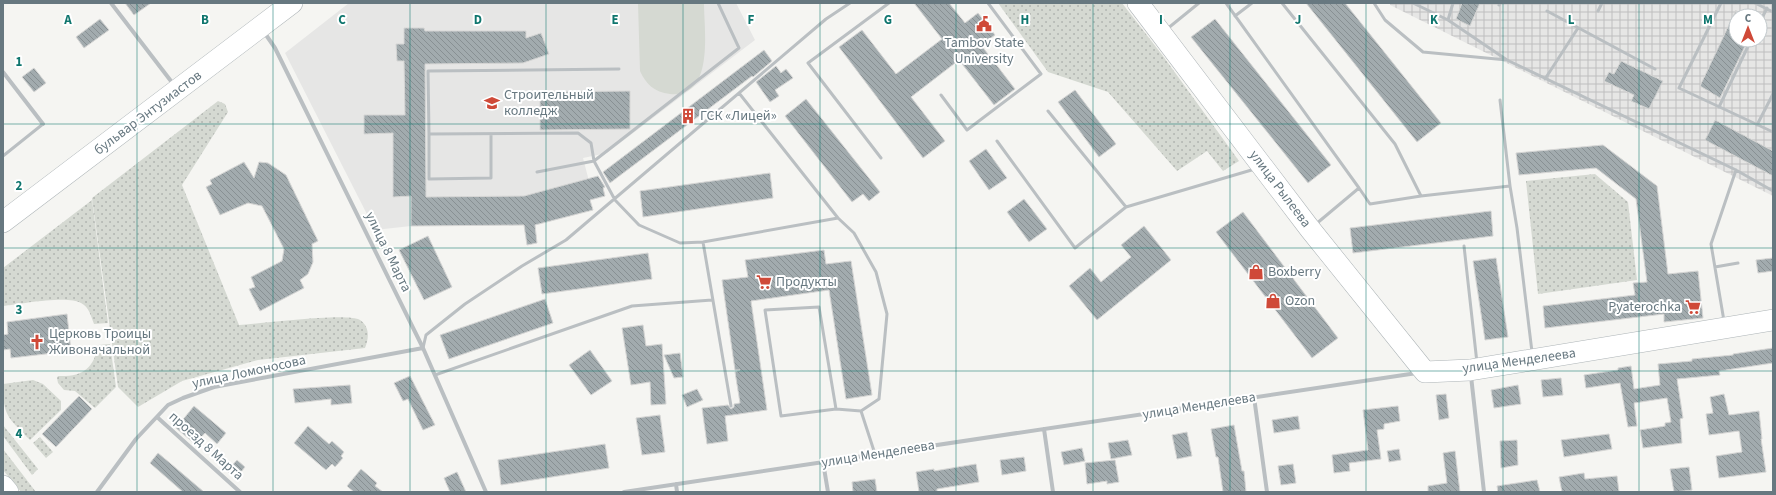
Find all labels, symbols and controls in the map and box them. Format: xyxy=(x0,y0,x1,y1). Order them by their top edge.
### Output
north arrow xyxy=(1728,8,1768,48)
text: A xyxy=(63,11,72,29)
text: B xyxy=(201,11,209,29)
text: C xyxy=(338,11,346,29)
text: D xyxy=(474,11,482,29)
text: E xyxy=(611,11,619,29)
text: F xyxy=(748,11,755,29)
text: G xyxy=(884,11,892,29)
text: H xyxy=(1021,11,1029,29)
text: I xyxy=(1159,11,1163,29)
text: J xyxy=(1295,11,1301,29)
text: K xyxy=(1430,11,1439,29)
text: L xyxy=(1568,11,1575,29)
text: M xyxy=(1703,11,1713,29)
text: С xyxy=(1745,11,1752,26)
public building icon: Tambov State University xyxy=(975,15,993,33)
place label: Tambov State University xyxy=(944,33,1024,69)
text: 1 xyxy=(16,53,23,71)
street label: бульвар Энтузиастов xyxy=(90,66,206,160)
place label: Строительный колледж xyxy=(504,85,594,121)
school or university icon: Строительный колледж xyxy=(483,94,501,112)
place label: ГСК «Лицей» xyxy=(700,106,777,126)
building icon: ГСК «Лицей» xyxy=(679,107,697,125)
street label: улица Рылеева xyxy=(1244,146,1316,232)
text: 2 xyxy=(16,177,23,195)
street label: улица 8 Марта xyxy=(360,208,416,296)
place label: Boxberry xyxy=(1268,262,1322,282)
shop icon: Boxberry xyxy=(1247,263,1265,281)
place label: Продукты xyxy=(776,272,837,292)
supermarket icon: Продукты xyxy=(755,273,773,291)
place label: Ozon xyxy=(1285,291,1315,311)
shop icon: Ozon xyxy=(1264,292,1282,310)
place label: Pyaterochka xyxy=(1608,297,1681,317)
supermarket icon: Pyaterochka xyxy=(1684,298,1702,316)
text: 3 xyxy=(16,301,23,319)
place label: Церковь Троицы Живоначальной xyxy=(49,324,151,360)
church icon: Церковь Троицы Живоначальной xyxy=(28,333,46,351)
street label: улица Менделеева xyxy=(1461,343,1577,379)
street label: улица Ломоносова xyxy=(190,350,308,394)
street label: улица Менделеева xyxy=(1141,387,1257,425)
street label: проезд 8 Марта xyxy=(164,407,248,485)
text: 4 xyxy=(16,425,23,443)
street label: улица Менделеева xyxy=(820,435,936,473)

